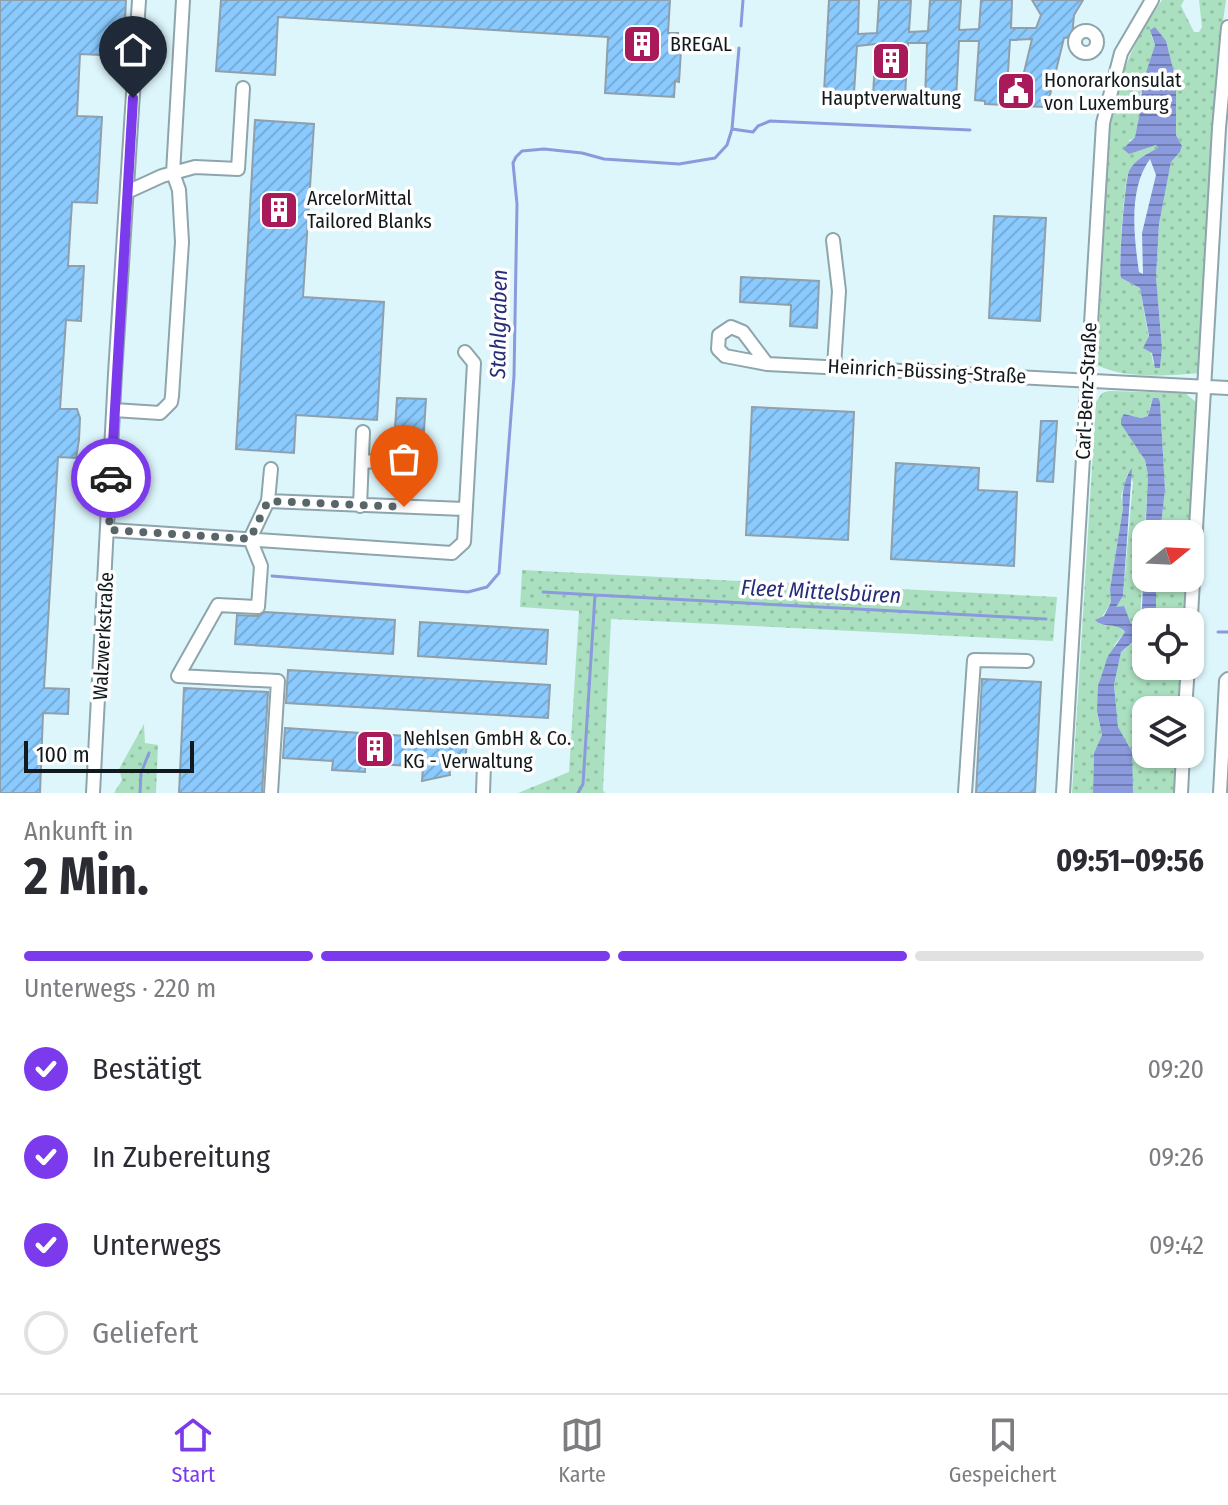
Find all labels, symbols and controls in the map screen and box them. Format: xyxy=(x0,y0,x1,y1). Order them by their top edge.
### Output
pin xyxy=(99,16,167,98)
building icon: BREGAL xyxy=(621,23,663,65)
icon: home xyxy=(111,28,155,72)
place label: BREGAL xyxy=(670,32,732,56)
building icon: Hauptverwaltung xyxy=(870,40,912,82)
place label: Honorarkonsulat von Luxemburg xyxy=(1044,68,1182,115)
public building icon: Honorarkonsulat von Luxemburg xyxy=(995,70,1037,112)
place label: Hauptverwaltung xyxy=(821,86,962,110)
place label: ArcelorMittal Tailored Blanks xyxy=(307,186,432,233)
building icon: ArcelorMittal Tailored Blanks xyxy=(258,189,300,231)
water label: Stahlgraben xyxy=(484,269,513,380)
street label: Carl-Benz-Straße xyxy=(1070,322,1102,460)
street label: Heinrich-Büssing-Straße xyxy=(827,354,1027,388)
pin xyxy=(370,425,438,507)
icon: bag xyxy=(382,437,426,481)
courier xyxy=(71,438,151,518)
icon: car xyxy=(89,456,133,500)
north arrow xyxy=(1132,520,1204,592)
map controls xyxy=(1132,520,1204,768)
street label: Walzwerkstraße xyxy=(88,571,118,701)
water label: Fleet Mittelsbüren xyxy=(740,574,902,609)
button: locate xyxy=(1132,608,1204,680)
button: layers xyxy=(1132,696,1204,768)
place label: Nehlsen GmbH & Co. KG - Verwaltung xyxy=(403,726,571,773)
building icon: Nehlsen GmbH & Co. KG - Verwaltung xyxy=(354,728,396,770)
scale bar xyxy=(24,737,194,773)
text: 100 m xyxy=(36,741,90,768)
text: Ankunft in xyxy=(24,816,133,847)
text: 09:51–09:56 xyxy=(1056,843,1204,879)
text: 2 Min. xyxy=(24,845,149,908)
text: Unterwegs · 220 m xyxy=(24,973,216,1004)
icon: check xyxy=(24,1047,68,1091)
text: Bestätigt xyxy=(92,1051,202,1087)
text: 09:20 xyxy=(1148,1054,1204,1085)
icon: check xyxy=(24,1135,68,1179)
text: In Zubereitung xyxy=(92,1139,270,1175)
text: 09:26 xyxy=(1148,1142,1204,1173)
icon: check xyxy=(24,1223,68,1267)
text: Unterwegs xyxy=(92,1227,221,1263)
text: 09:42 xyxy=(1149,1230,1204,1261)
text: Geliefert xyxy=(92,1315,198,1351)
tab: Start xyxy=(171,1413,215,1488)
tab: Karte xyxy=(558,1413,606,1488)
tab: Gespeichert xyxy=(949,1413,1057,1488)

